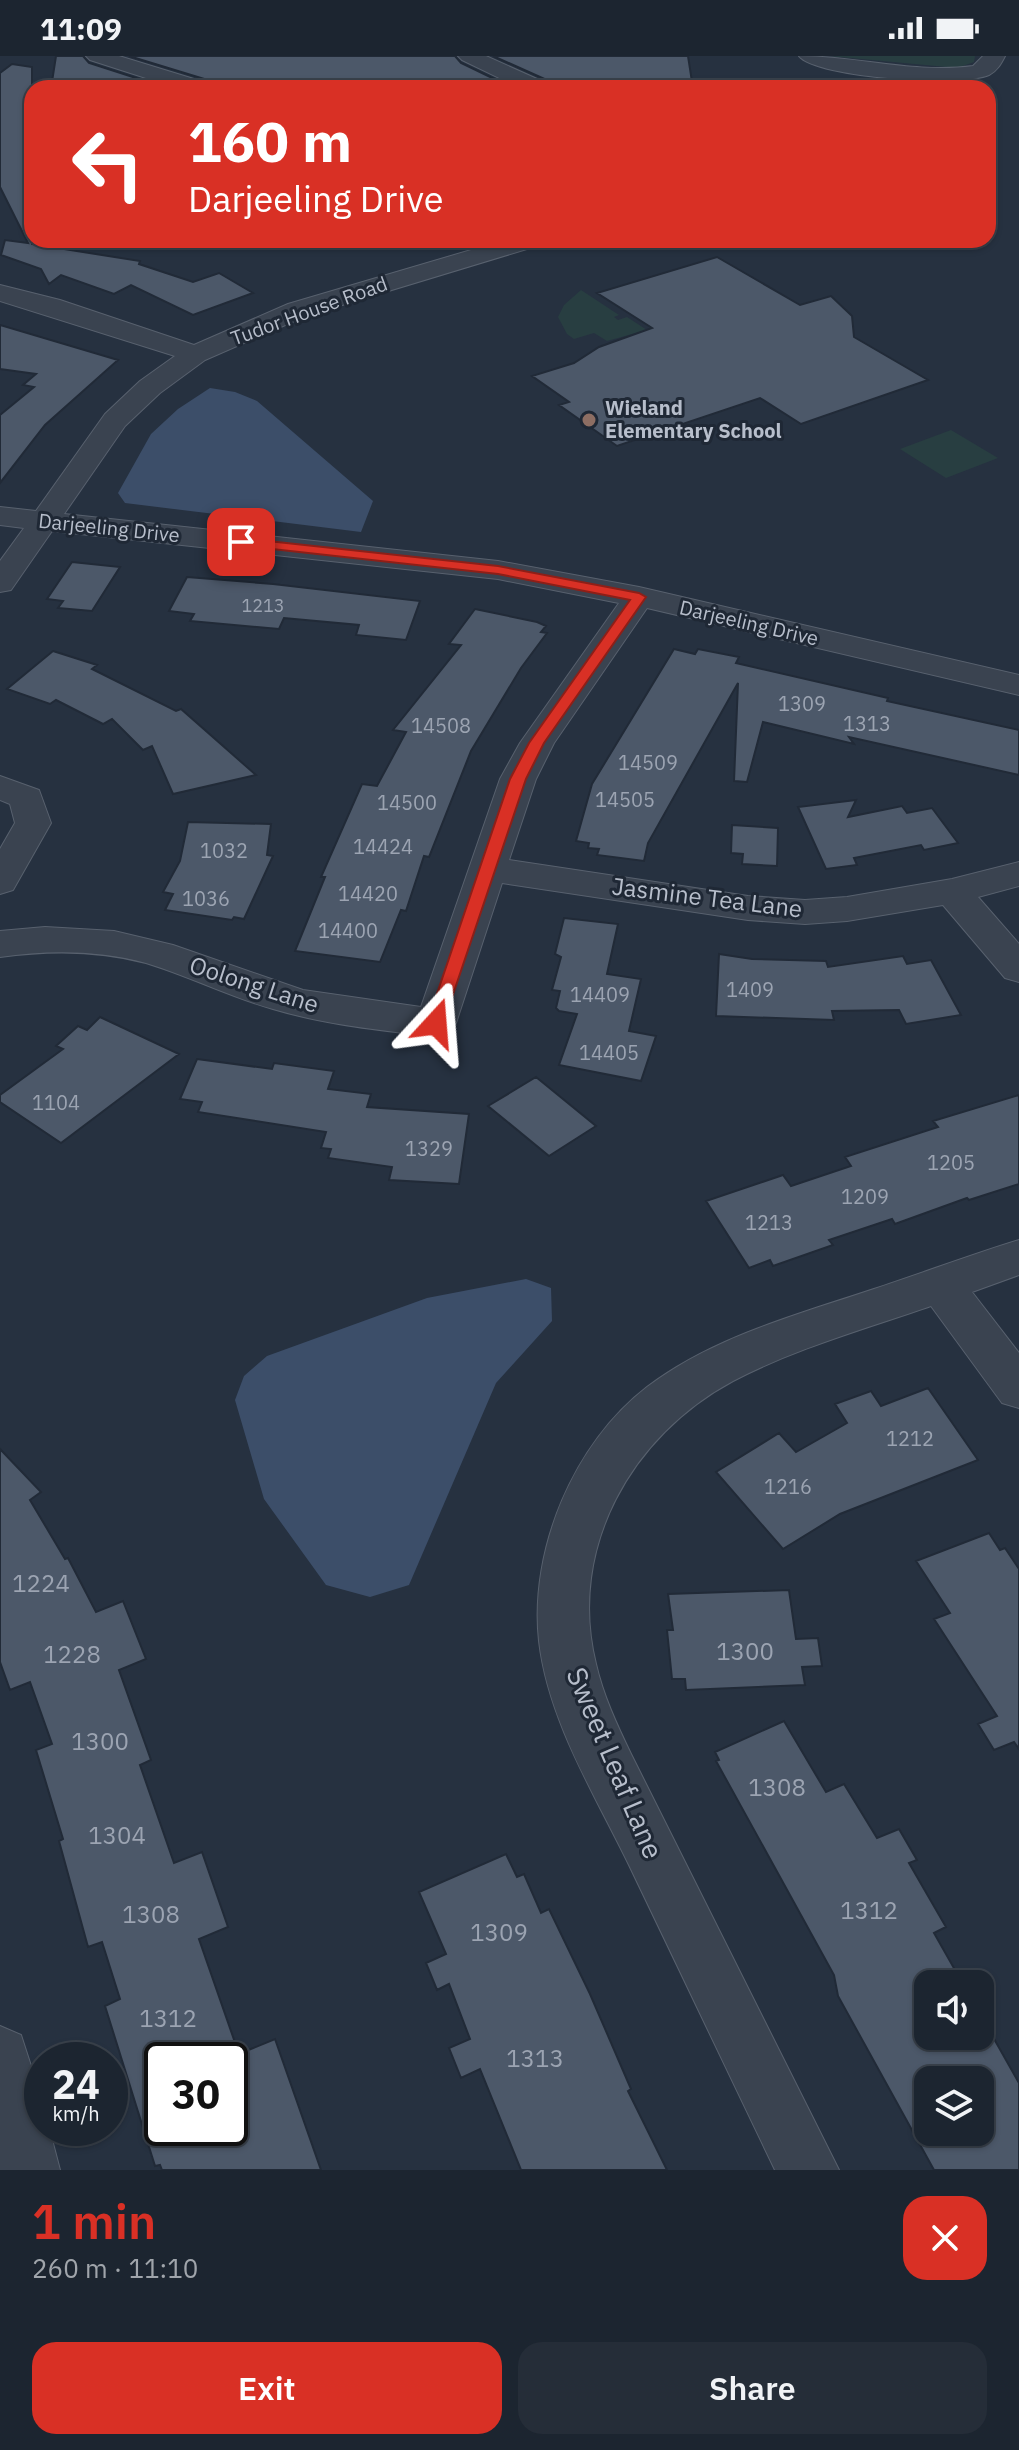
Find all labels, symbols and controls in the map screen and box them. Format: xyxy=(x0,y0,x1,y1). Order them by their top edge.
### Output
text: 11:09 xyxy=(40,9,122,48)
text: 160 m xyxy=(188,105,352,177)
icon: left xyxy=(56,112,160,216)
text: Darjeeling Drive xyxy=(188,175,443,222)
street label: Tudor House Road xyxy=(227,270,391,351)
place label: Wieland Elementary School xyxy=(605,394,782,444)
marker: Wieland Elementary School xyxy=(580,411,598,429)
street label: Darjeeling Drive xyxy=(37,507,181,548)
pin xyxy=(207,508,275,576)
icon: arrive xyxy=(219,520,263,564)
street label: Darjeeling Drive xyxy=(677,593,821,652)
house number: 1213 xyxy=(241,594,285,617)
house number: 1309 xyxy=(778,690,826,717)
house number: 1313 xyxy=(843,710,891,737)
house number: 14508 xyxy=(411,712,471,739)
house number: 14509 xyxy=(618,749,678,776)
house number: 14505 xyxy=(595,786,655,813)
house number: 14500 xyxy=(377,789,437,816)
house number: 14424 xyxy=(353,833,413,860)
house number: 1032 xyxy=(200,837,248,864)
street label: Jasmine Tea Lane xyxy=(610,869,804,925)
house number: 14420 xyxy=(338,880,398,907)
house number: 1036 xyxy=(182,885,230,912)
house number: 14400 xyxy=(318,917,378,944)
street label: Oolong Lane xyxy=(186,948,323,1020)
house number: 1409 xyxy=(726,976,774,1003)
position arrow xyxy=(394,981,478,1065)
house number: 14409 xyxy=(570,981,630,1008)
house number: 14405 xyxy=(579,1039,639,1066)
house number: 1104 xyxy=(32,1089,80,1116)
house number: 1329 xyxy=(405,1135,453,1162)
house number: 1205 xyxy=(927,1149,975,1176)
house number: 1209 xyxy=(841,1183,889,1210)
house number: 1213 xyxy=(745,1209,793,1236)
house number: 1212 xyxy=(886,1425,934,1452)
house number: 1216 xyxy=(764,1473,812,1500)
house number: 1224 xyxy=(12,1567,70,1599)
house number: 1300 xyxy=(716,1635,774,1667)
house number: 1228 xyxy=(43,1638,101,1670)
street label: Sweet Leaf Lane xyxy=(558,1661,672,1864)
house number: 1300 xyxy=(71,1725,129,1757)
house number: 1308 xyxy=(748,1771,806,1803)
house number: 1304 xyxy=(88,1819,146,1851)
house number: 1312 xyxy=(840,1894,898,1926)
house number: 1308 xyxy=(122,1898,180,1930)
house number: 1309 xyxy=(470,1916,528,1948)
map controls xyxy=(914,1970,994,2146)
button: sound xyxy=(914,1970,994,2050)
house number: 1312 xyxy=(139,2002,197,2034)
speed limit sign: 30 xyxy=(144,2042,248,2146)
house number: 1313 xyxy=(506,2042,564,2074)
text: 24 xyxy=(52,2058,100,2110)
button: layers xyxy=(914,2066,994,2146)
text: km/h xyxy=(52,2100,100,2127)
text: 1 min xyxy=(32,2190,156,2252)
button: close xyxy=(903,2196,987,2280)
text: 260 m · 11:10 xyxy=(32,2251,198,2285)
button: Exit xyxy=(32,2342,502,2434)
button: Share xyxy=(518,2342,987,2434)

